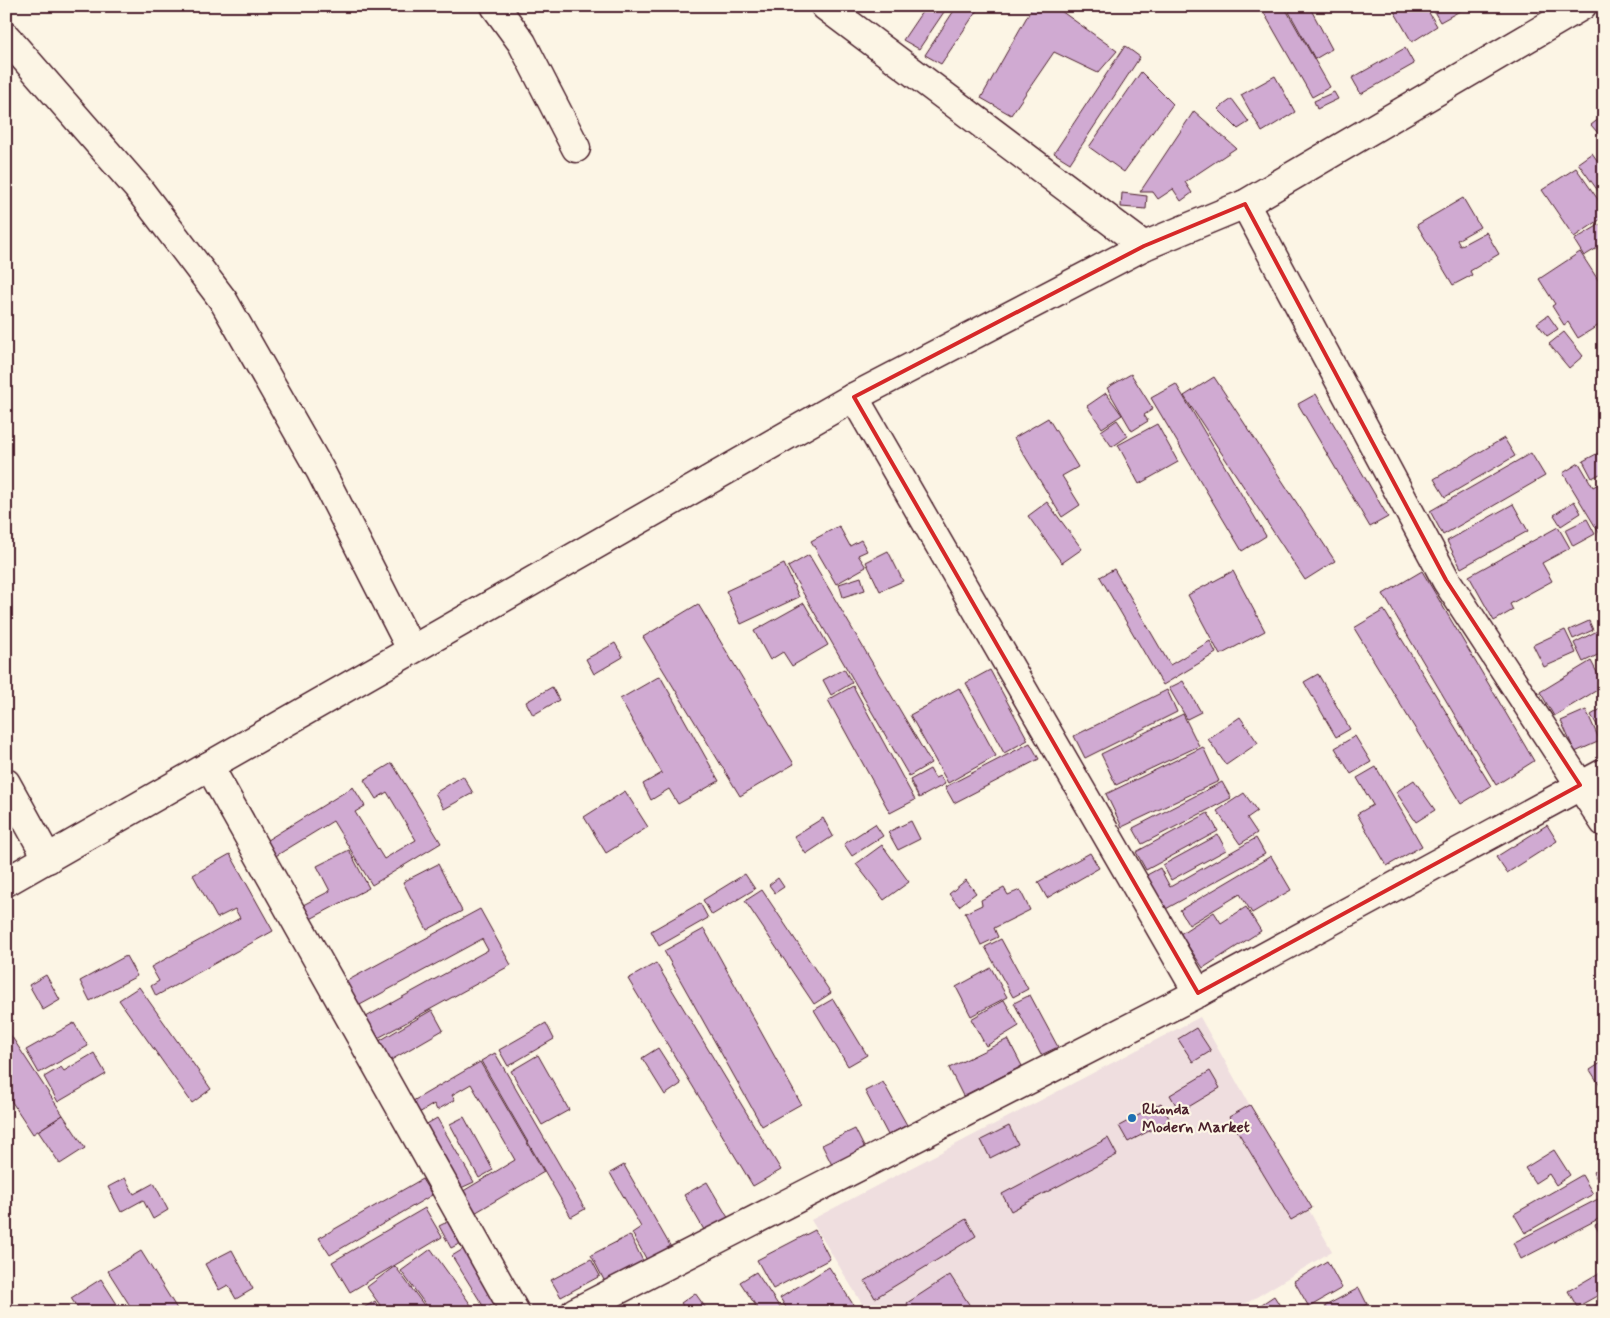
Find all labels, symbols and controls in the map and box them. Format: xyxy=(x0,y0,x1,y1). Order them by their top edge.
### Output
place label: Rhonda Modern Market xyxy=(1142,1099,1250,1138)
marker: Rhonda Modern Market xyxy=(1126,1112,1138,1124)

